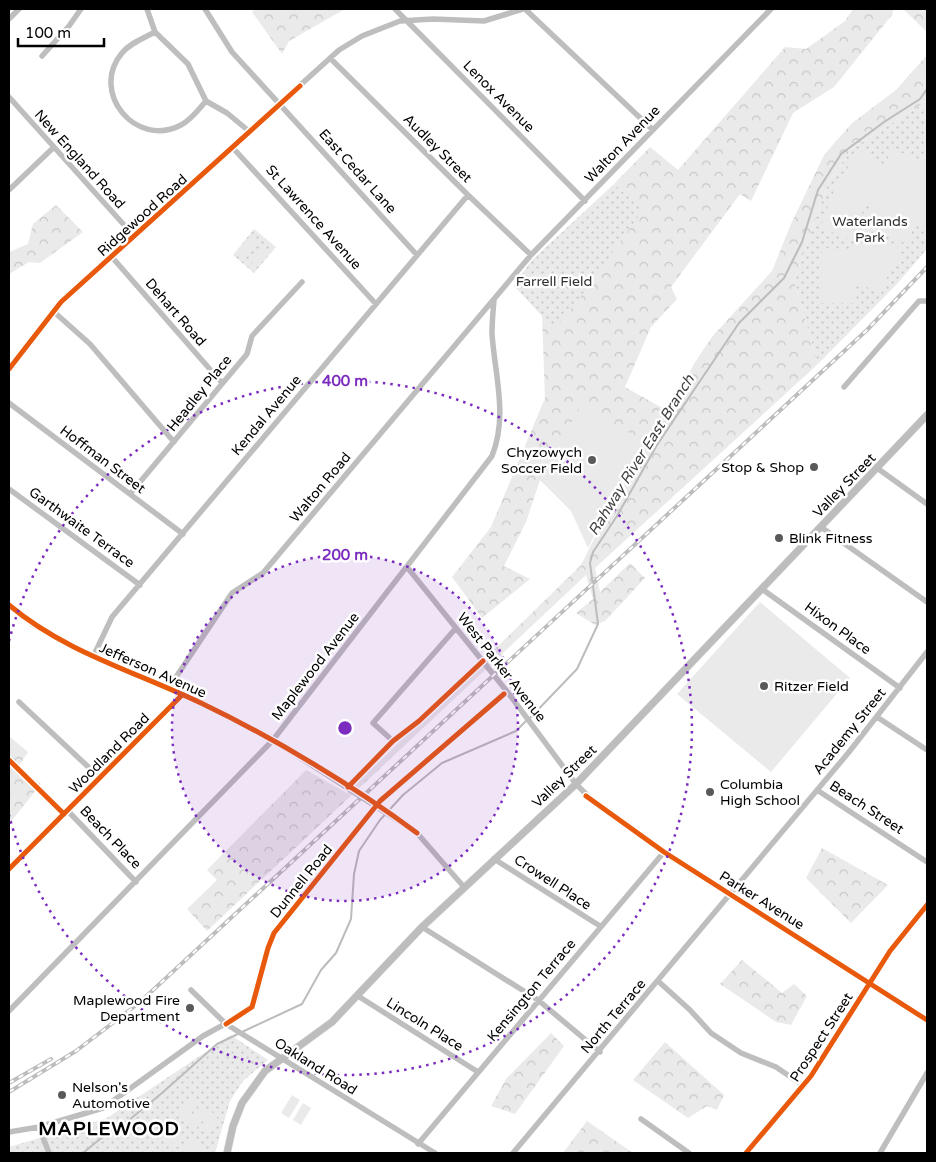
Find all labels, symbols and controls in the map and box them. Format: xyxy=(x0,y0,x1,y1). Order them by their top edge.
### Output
scale bar xyxy=(18,15,104,47)
text: 100 m xyxy=(25,24,71,42)
street label: Lenox Avenue xyxy=(459,57,538,136)
street label: Walton Avenue xyxy=(581,102,664,187)
street label: New England Road xyxy=(31,106,129,212)
street label: Audley Street xyxy=(400,110,476,187)
street label: East Cedar Lane xyxy=(315,126,400,217)
street label: St Lawrence Avenue xyxy=(262,162,365,273)
street label: Ridgewood Road xyxy=(94,171,191,260)
park label: Waterlands Park xyxy=(832,213,908,246)
park label: Farrell Field xyxy=(516,273,592,290)
street label: Dehart Road xyxy=(142,275,210,350)
street label: Headley Place xyxy=(163,352,235,435)
water label: Rahway River East Branch xyxy=(584,371,698,539)
street label: Kendal Avenue xyxy=(228,372,305,459)
text: 400 m xyxy=(322,372,368,390)
street label: Hoffman Street xyxy=(57,422,149,497)
place label: Chyzowych Soccer Field xyxy=(501,444,582,477)
street label: Walton Road xyxy=(286,449,355,526)
street label: Valley Street xyxy=(809,449,880,521)
marker: Chyzowych Soccer Field xyxy=(586,454,598,466)
place label: Stop & Shop xyxy=(721,459,804,476)
marker: Stop & Shop xyxy=(808,461,820,473)
street label: Garthwaite Terrace xyxy=(26,483,138,571)
place label: Blink Fitness xyxy=(789,530,873,547)
marker: Blink Fitness xyxy=(773,532,785,544)
text: 200 m xyxy=(322,546,368,564)
street label: Hixon Place xyxy=(801,599,874,658)
street label: Maplewood Avenue xyxy=(268,609,363,724)
street label: West Parker Avenue xyxy=(454,609,550,725)
street label: Jefferson Avenue xyxy=(97,639,209,702)
place label: Ritzer Field xyxy=(774,678,849,695)
marker: Ritzer Field xyxy=(758,680,770,692)
street label: Academy Street xyxy=(809,684,890,778)
street label: Woodland Road xyxy=(66,710,153,797)
centre of rings xyxy=(336,719,354,737)
street label: Valley Street xyxy=(529,741,601,811)
place label: Columbia High School xyxy=(720,776,800,809)
street label: Beach Street xyxy=(826,777,908,838)
marker: Columbia High School xyxy=(704,786,716,798)
street label: Beach Place xyxy=(76,802,145,872)
street label: Dunnell Road xyxy=(267,841,336,922)
street label: Crowell Place xyxy=(511,851,595,914)
street label: Parker Avenue xyxy=(716,868,807,933)
street label: Kensington Terrace xyxy=(483,935,579,1045)
street label: North Terrace xyxy=(577,976,649,1057)
street label: Prospect Street xyxy=(786,989,857,1085)
place label: Maplewood Fire Department xyxy=(73,992,181,1025)
street label: Lincoln Place xyxy=(383,994,466,1055)
marker: Maplewood Fire Department xyxy=(184,1002,196,1014)
street label: Oakland Road xyxy=(271,1034,360,1099)
place label: Nelson's Automotive xyxy=(72,1079,150,1112)
marker: Nelson's Automotive xyxy=(56,1089,68,1101)
district label: MAPLEWOOD xyxy=(38,1118,180,1140)

